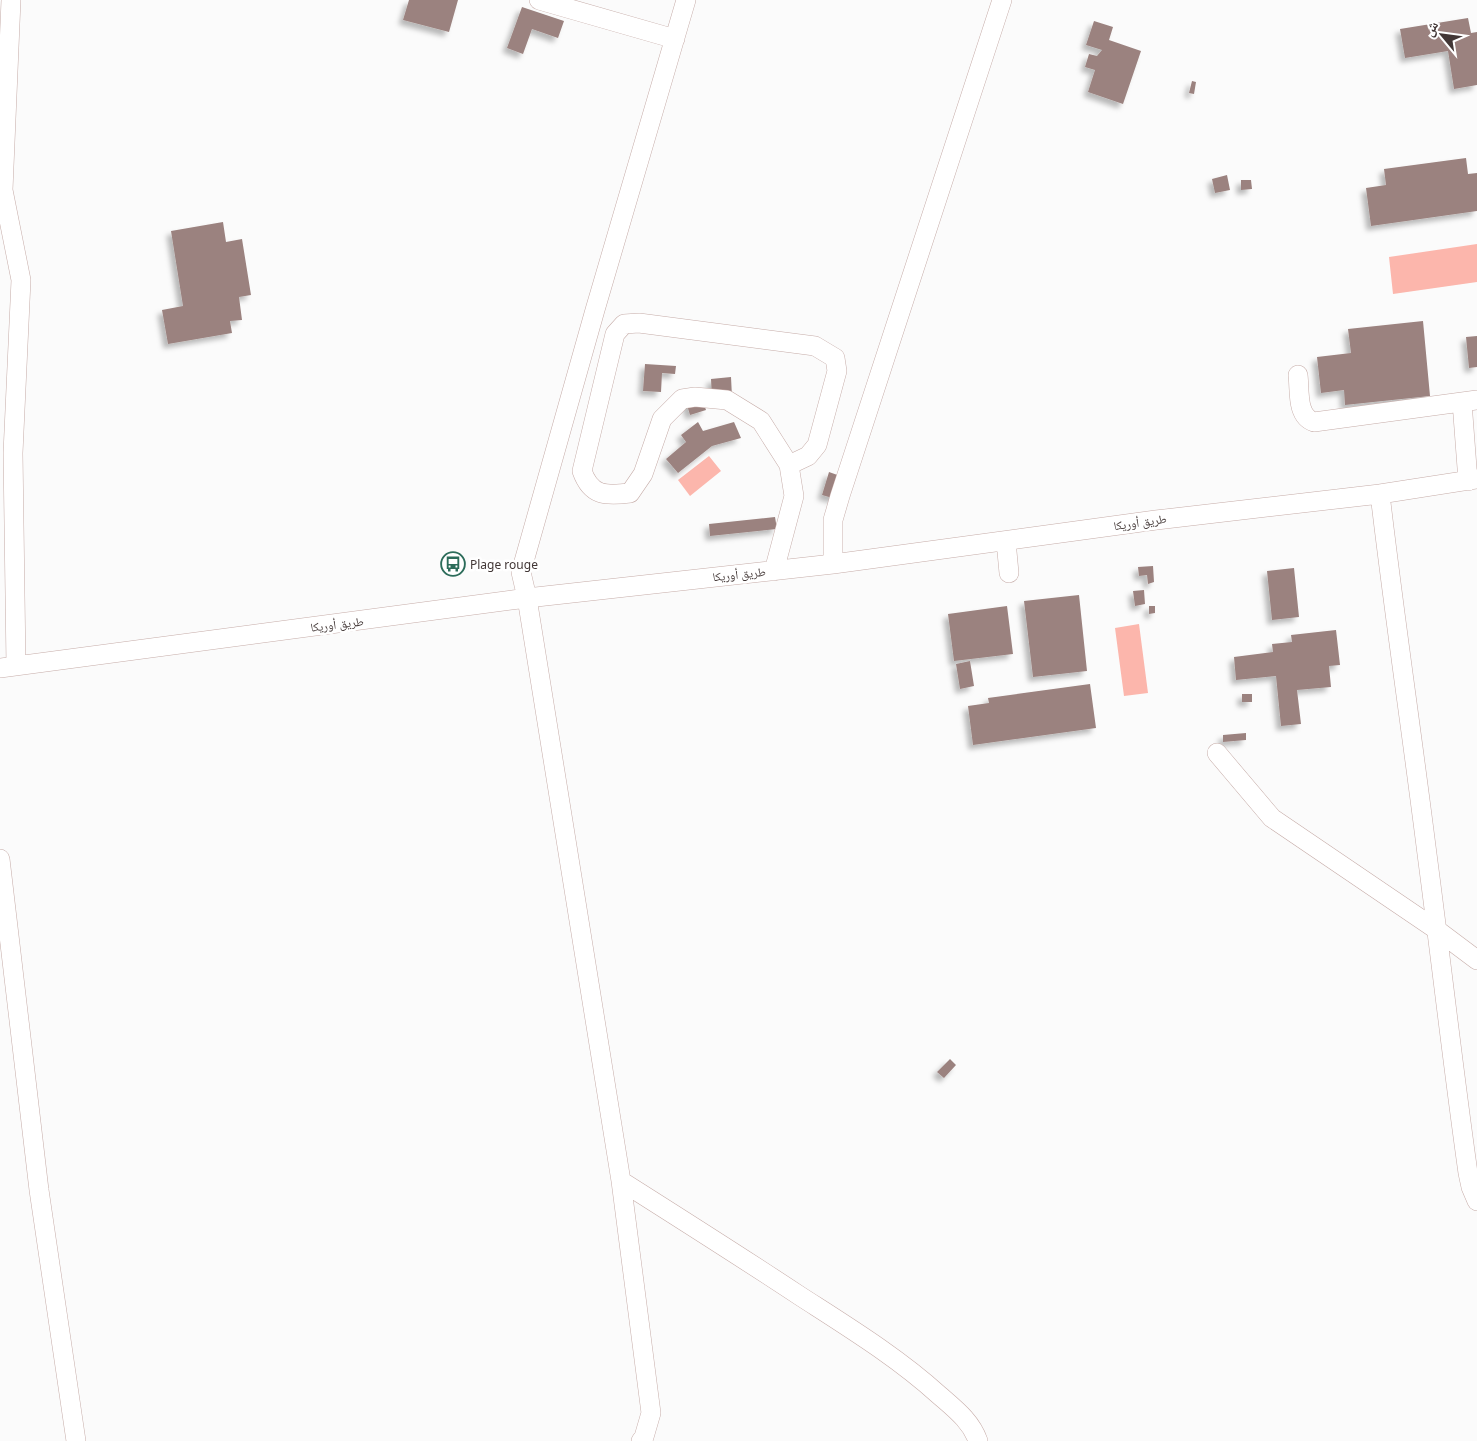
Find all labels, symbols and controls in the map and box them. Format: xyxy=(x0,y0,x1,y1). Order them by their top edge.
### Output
north arrow xyxy=(1417,10,1467,60)
text: ش xyxy=(1418,17,1442,40)
street label: طريق أوريكا xyxy=(1112,510,1168,534)
bus stop icon: Plage rouge xyxy=(440,551,466,577)
place label: Plage rouge xyxy=(470,556,538,573)
street label: طريق أوريكا xyxy=(712,563,767,585)
street label: طريق أوريكا xyxy=(309,612,365,636)

